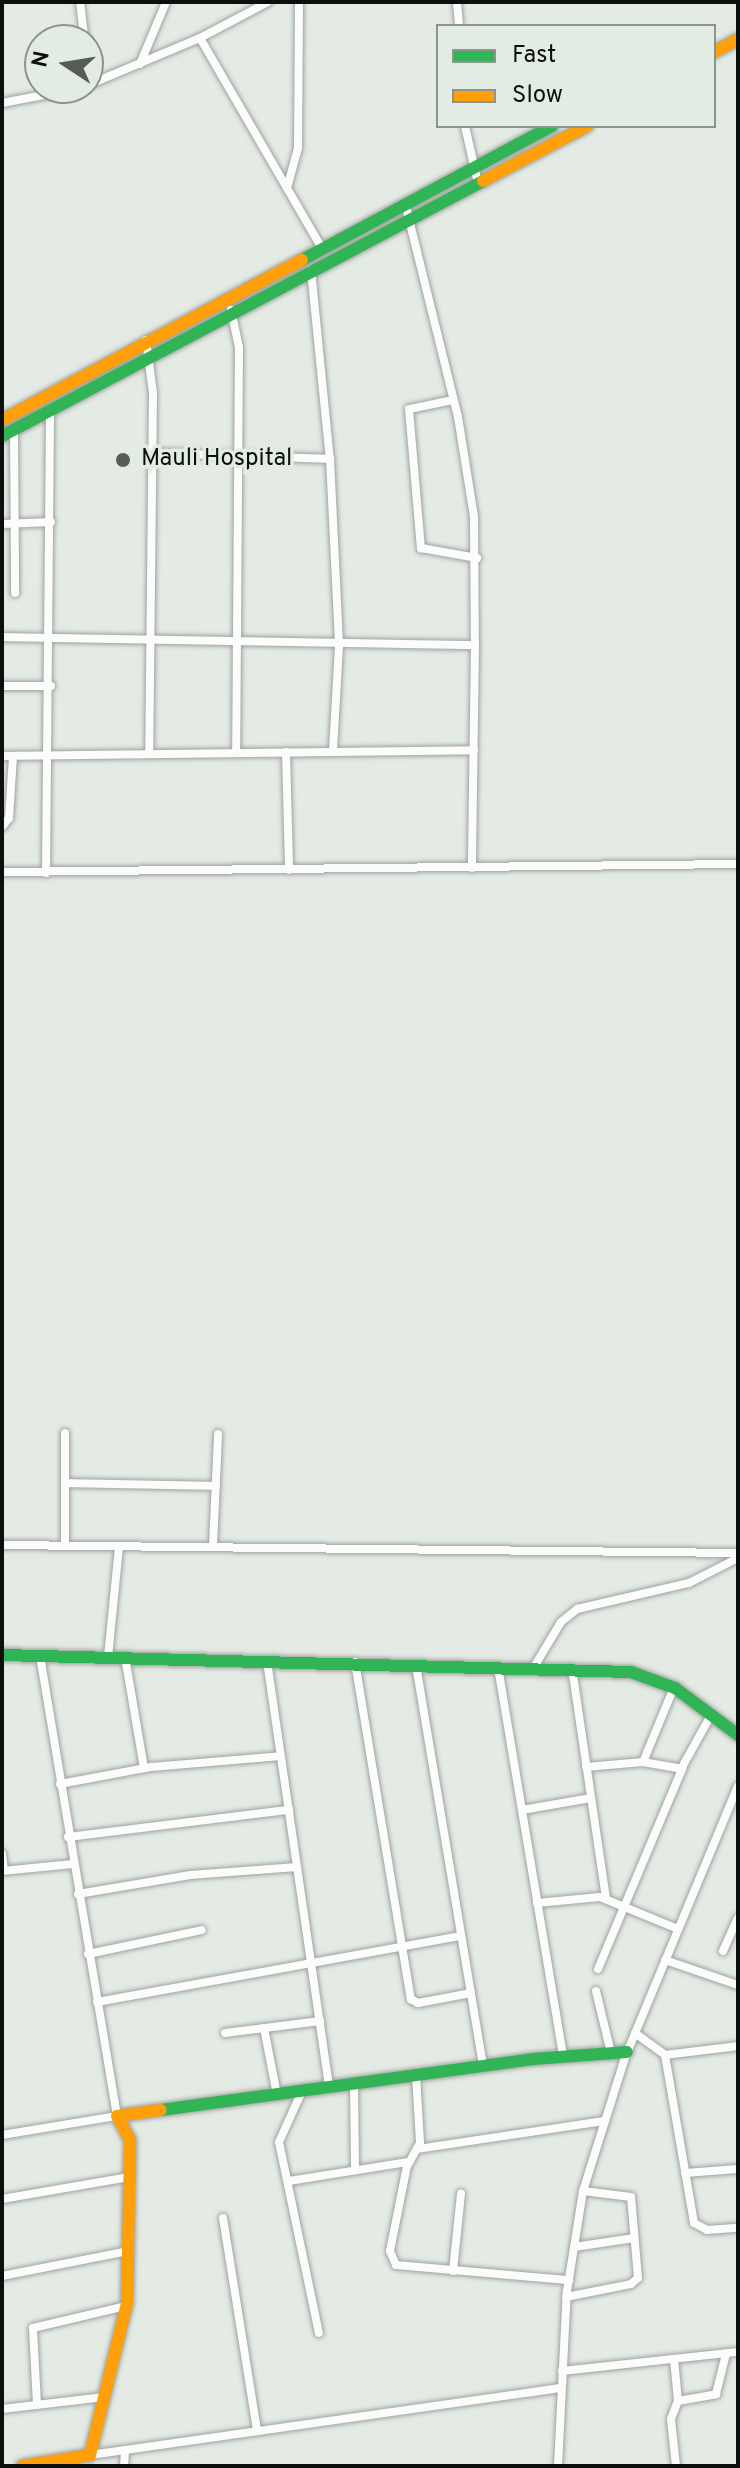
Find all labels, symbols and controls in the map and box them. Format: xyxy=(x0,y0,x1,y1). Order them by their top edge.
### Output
north arrow xyxy=(24,24,104,104)
legend xyxy=(436,24,716,128)
text: Fast xyxy=(512,41,556,71)
text: N xyxy=(27,49,57,70)
text: Slow xyxy=(512,81,563,111)
place label: Mauli Hospital xyxy=(141,446,292,474)
marker: Mauli Hospital xyxy=(112,449,134,471)

